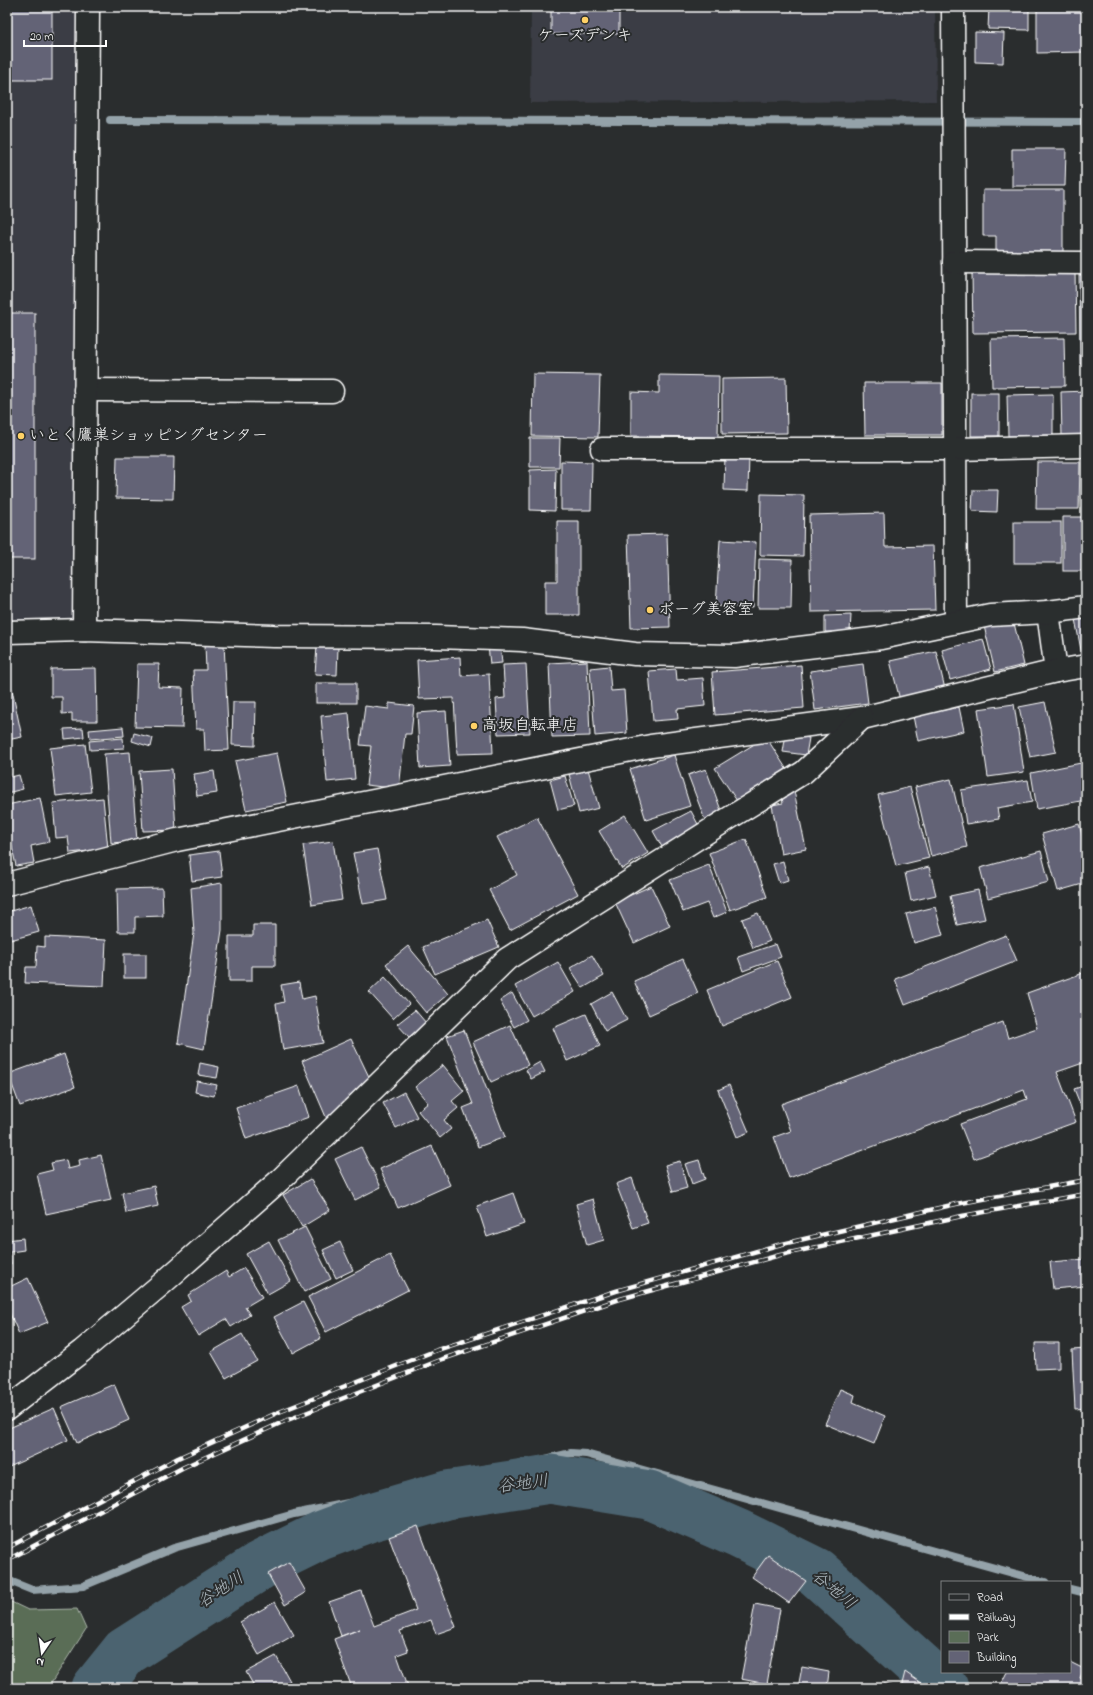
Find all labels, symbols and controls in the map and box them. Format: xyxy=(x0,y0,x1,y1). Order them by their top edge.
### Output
marker: ケーズデンキ xyxy=(580,15,590,25)
scale bar xyxy=(24,22,106,48)
place label: ケーズデンキ xyxy=(538,24,632,48)
text: 20 m xyxy=(30,28,53,46)
place label: いとく鷹巣ショッピングセンター xyxy=(29,424,268,448)
marker: いとく鷹巣ショッピングセンター xyxy=(16,431,26,441)
place label: ボーグ美容室 xyxy=(658,598,754,622)
marker: ボーグ美容室 xyxy=(645,605,655,615)
place label: 高坂自転車店 xyxy=(482,714,578,738)
marker: 高坂自転車店 xyxy=(469,721,479,731)
water label: 谷地川 xyxy=(496,1468,550,1500)
water label: 谷地川 xyxy=(806,1564,862,1616)
water label: 谷地川 xyxy=(193,1566,249,1614)
legend xyxy=(941,1581,1071,1673)
text: Road xyxy=(977,1589,1003,1607)
text: Railway xyxy=(977,1609,1016,1628)
text: Park xyxy=(977,1629,999,1647)
north arrow xyxy=(22,1633,62,1673)
text: Building xyxy=(976,1649,1016,1668)
text: N xyxy=(35,1653,45,1670)

